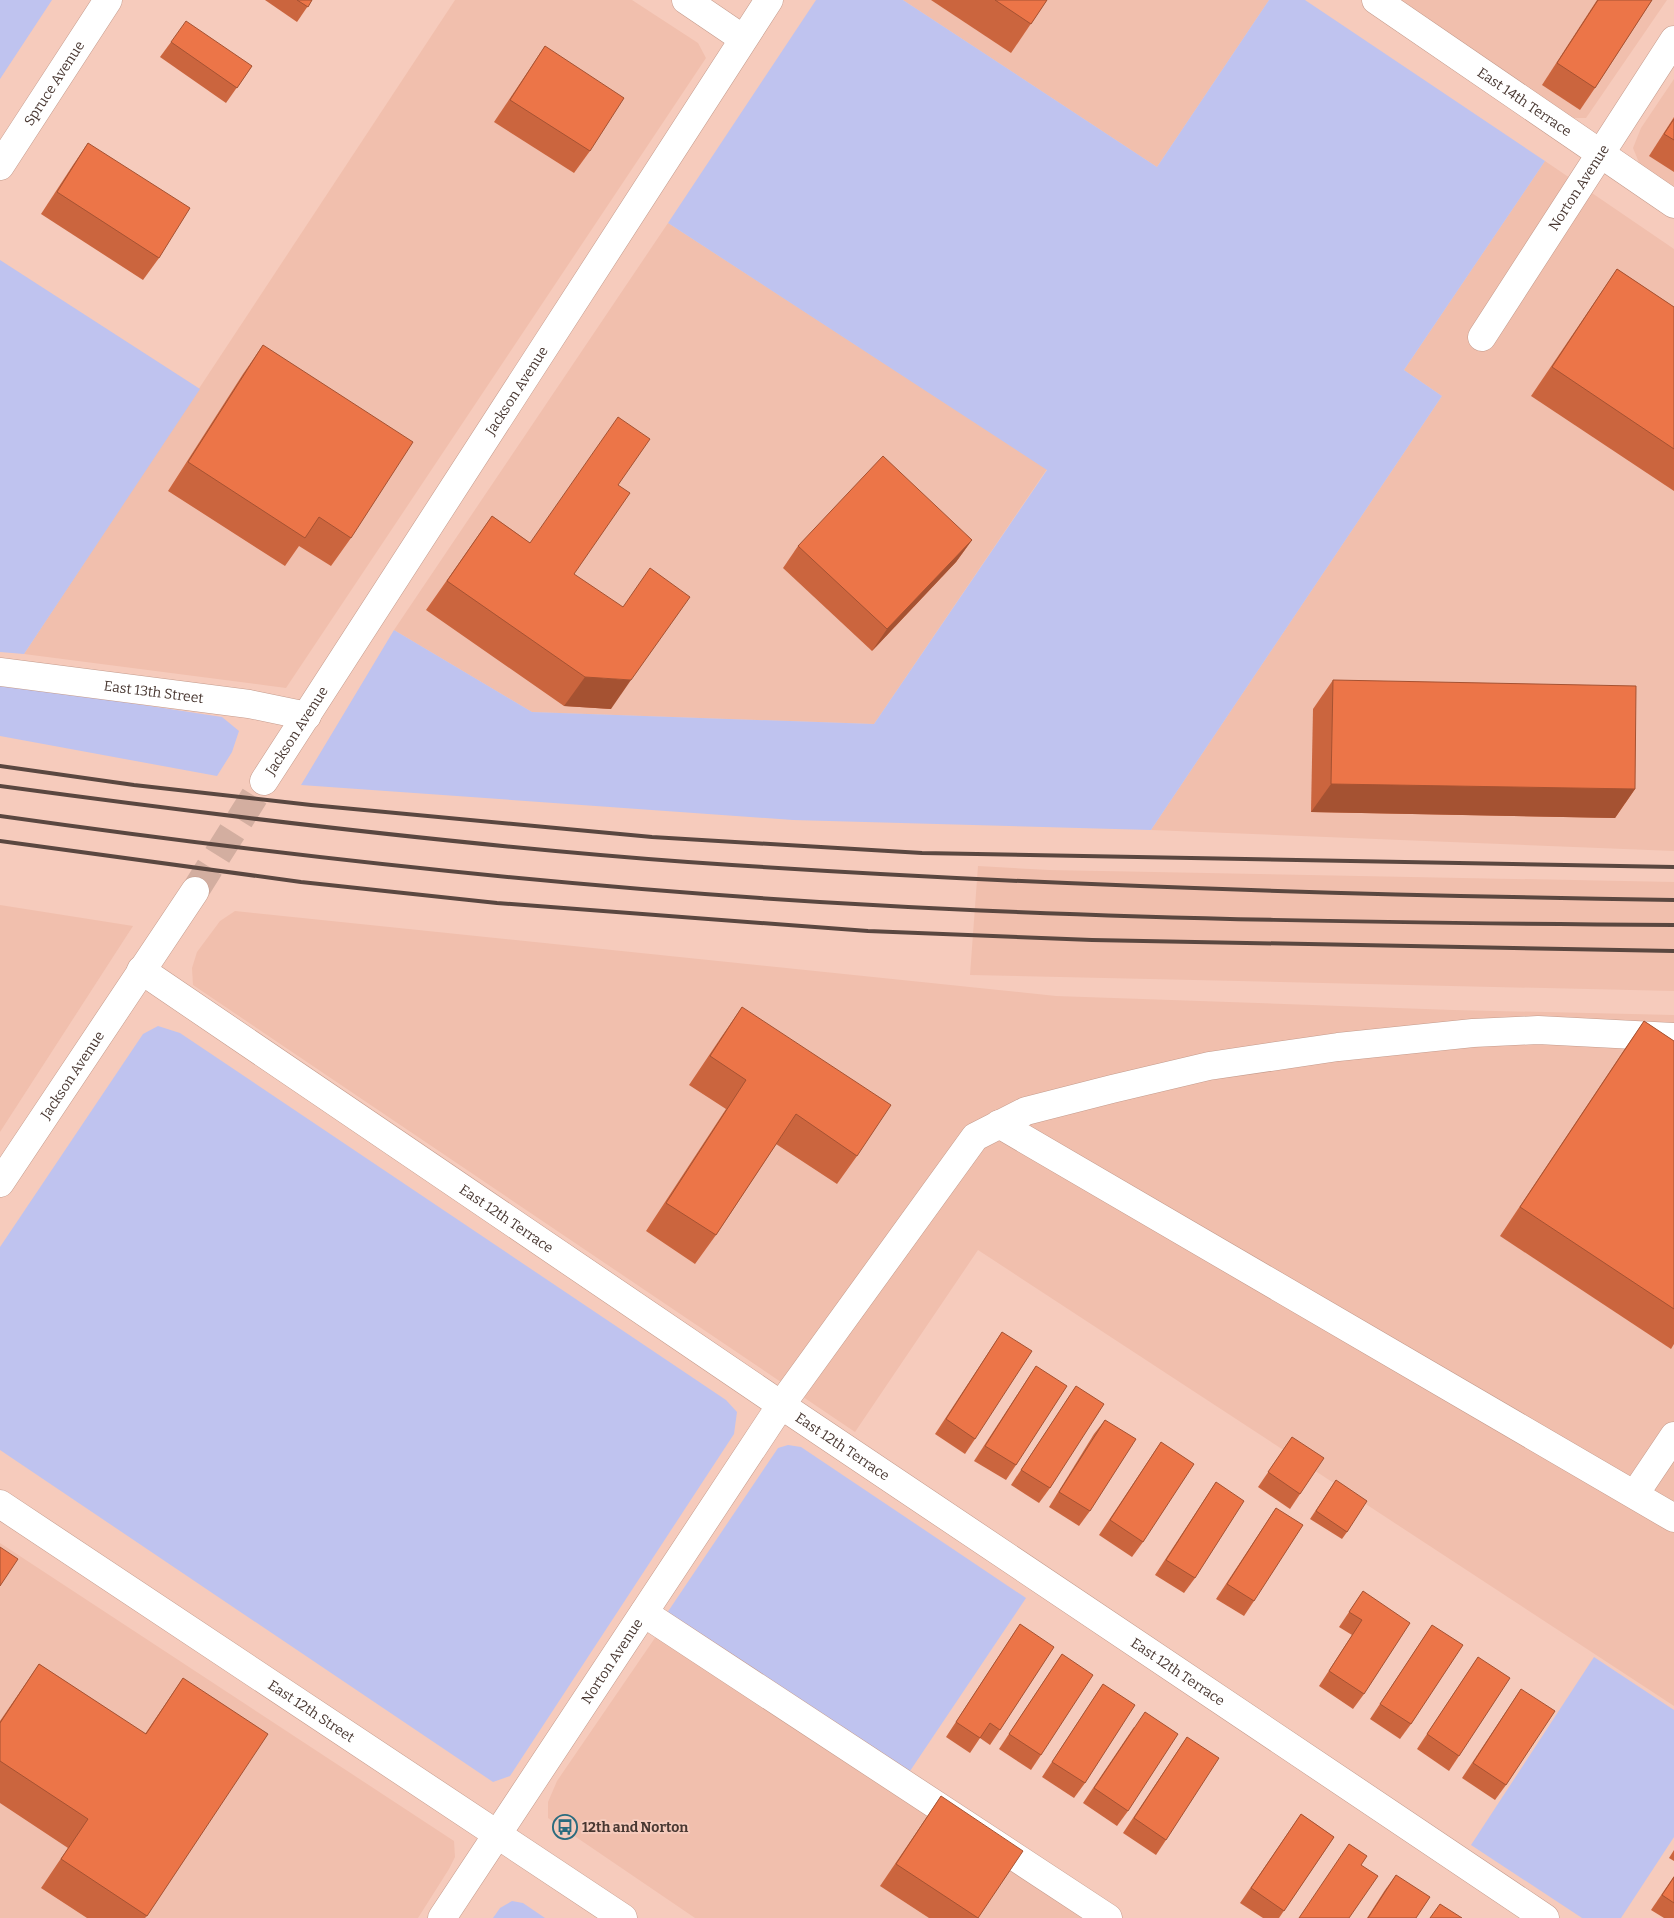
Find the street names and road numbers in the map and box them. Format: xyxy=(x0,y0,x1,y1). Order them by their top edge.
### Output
street label: Spruce Avenue xyxy=(21,38,88,129)
street label: East 14th Terrace xyxy=(1474,64,1575,140)
street label: Norton Avenue xyxy=(1545,142,1613,234)
street label: Jackson Avenue xyxy=(481,343,552,439)
street label: East 13th Street xyxy=(103,677,204,707)
street label: Jackson Avenue xyxy=(262,683,332,779)
street label: Jackson Avenue xyxy=(37,1028,108,1123)
street label: East 12th Terrace xyxy=(456,1181,556,1257)
street label: East 12th Terrace xyxy=(792,1409,893,1484)
street label: Norton Avenue xyxy=(578,1615,647,1707)
street label: East 12th Terrace xyxy=(1127,1634,1228,1710)
street label: East 12th Street xyxy=(265,1677,358,1746)

